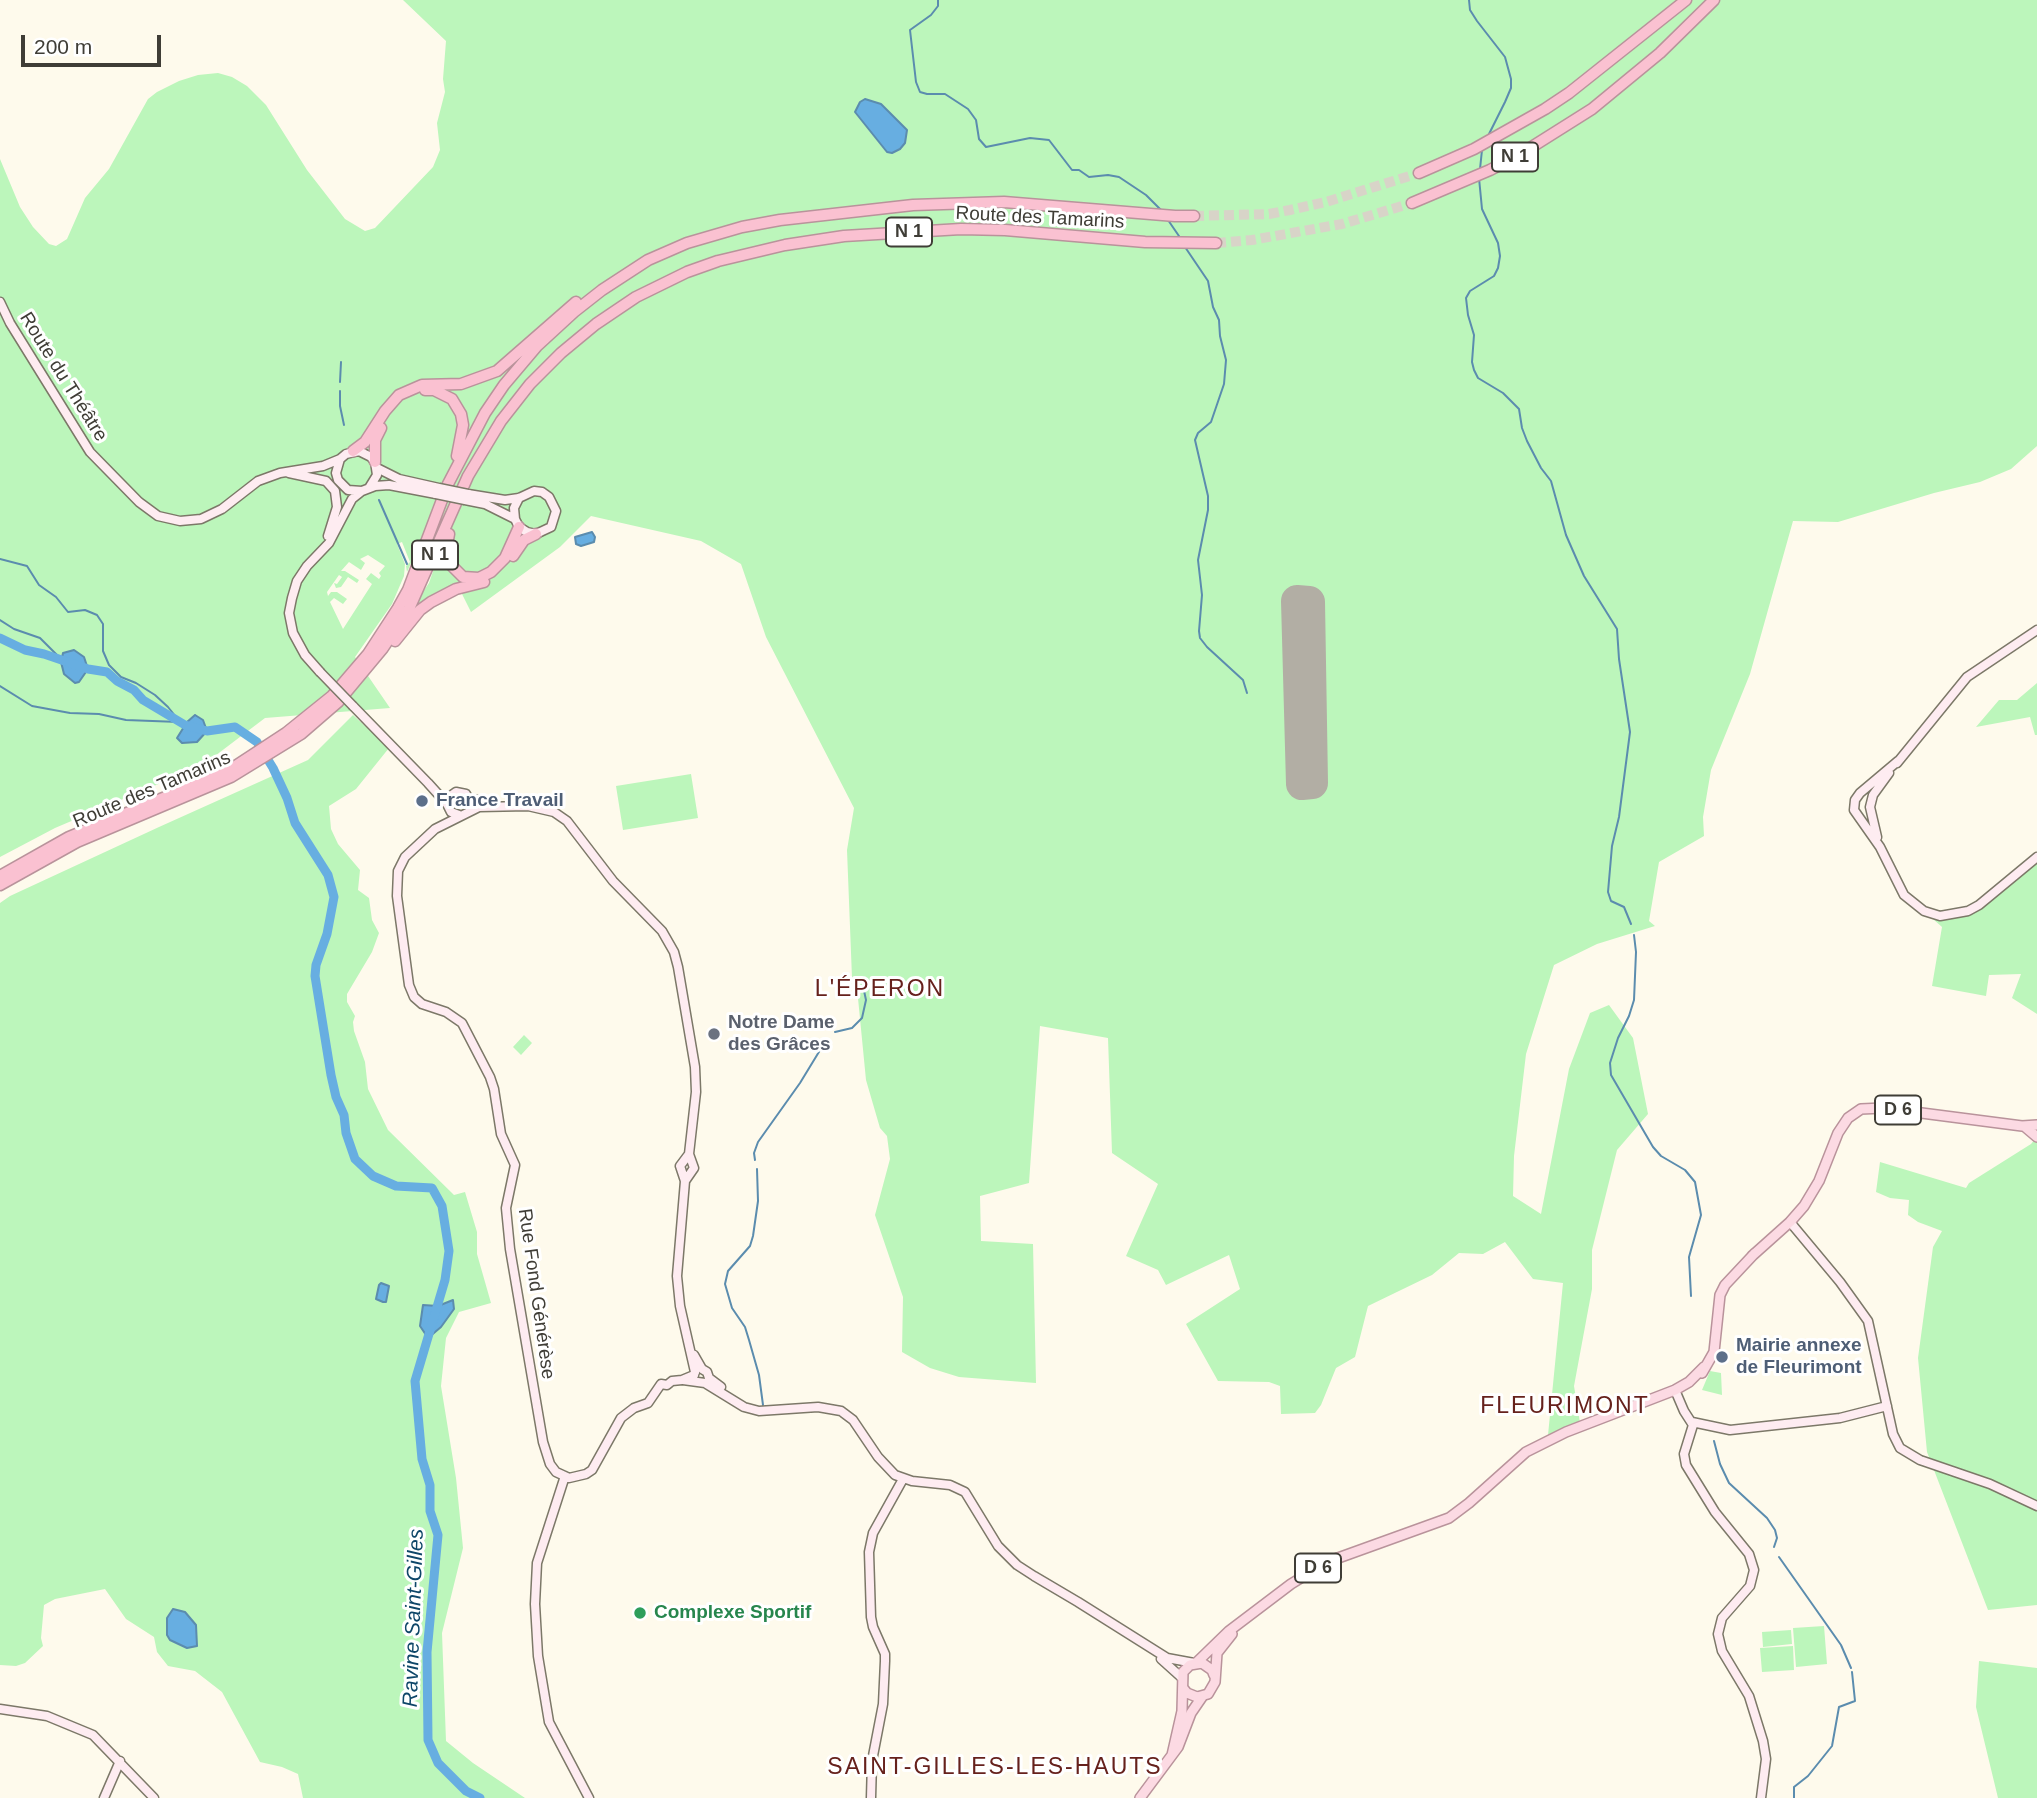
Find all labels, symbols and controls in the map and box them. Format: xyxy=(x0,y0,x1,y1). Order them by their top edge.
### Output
scale bar xyxy=(24,21,164,65)
text: 200 m xyxy=(34,35,92,58)
road number: N 1 xyxy=(1492,142,1538,172)
street label: Route des Tamarins xyxy=(955,202,1125,234)
road number: N 1 xyxy=(886,218,932,246)
street label: Route du Théâtre xyxy=(14,308,112,446)
road number: N 1 xyxy=(412,540,458,570)
street label: Route des Tamarins xyxy=(70,746,234,834)
place label: France Travail xyxy=(436,790,564,812)
marker: France Travail xyxy=(414,793,430,809)
district label: L'ÉPERON xyxy=(816,976,944,1004)
place label: Notre Dame des Grâces xyxy=(728,1012,835,1056)
marker: Notre Dame des Grâces xyxy=(706,1026,722,1042)
road number: D 6 xyxy=(1875,1096,1921,1125)
street label: Rue Fond Générèse xyxy=(513,1207,559,1381)
place label: Mairie annexe de Fleurimont xyxy=(1736,1335,1862,1379)
marker: Mairie annexe de Fleurimont xyxy=(1714,1349,1730,1365)
district label: FLEURIMONT xyxy=(1482,1393,1648,1421)
water label: Ravine Saint-Gilles xyxy=(398,1528,430,1708)
road number: D 6 xyxy=(1295,1554,1341,1582)
place label: Complexe Sportif xyxy=(654,1602,811,1624)
marker: Complexe Sportif xyxy=(632,1605,648,1621)
district label: SAINT-GILLES-LES-HAUTS xyxy=(830,1754,1160,1782)

